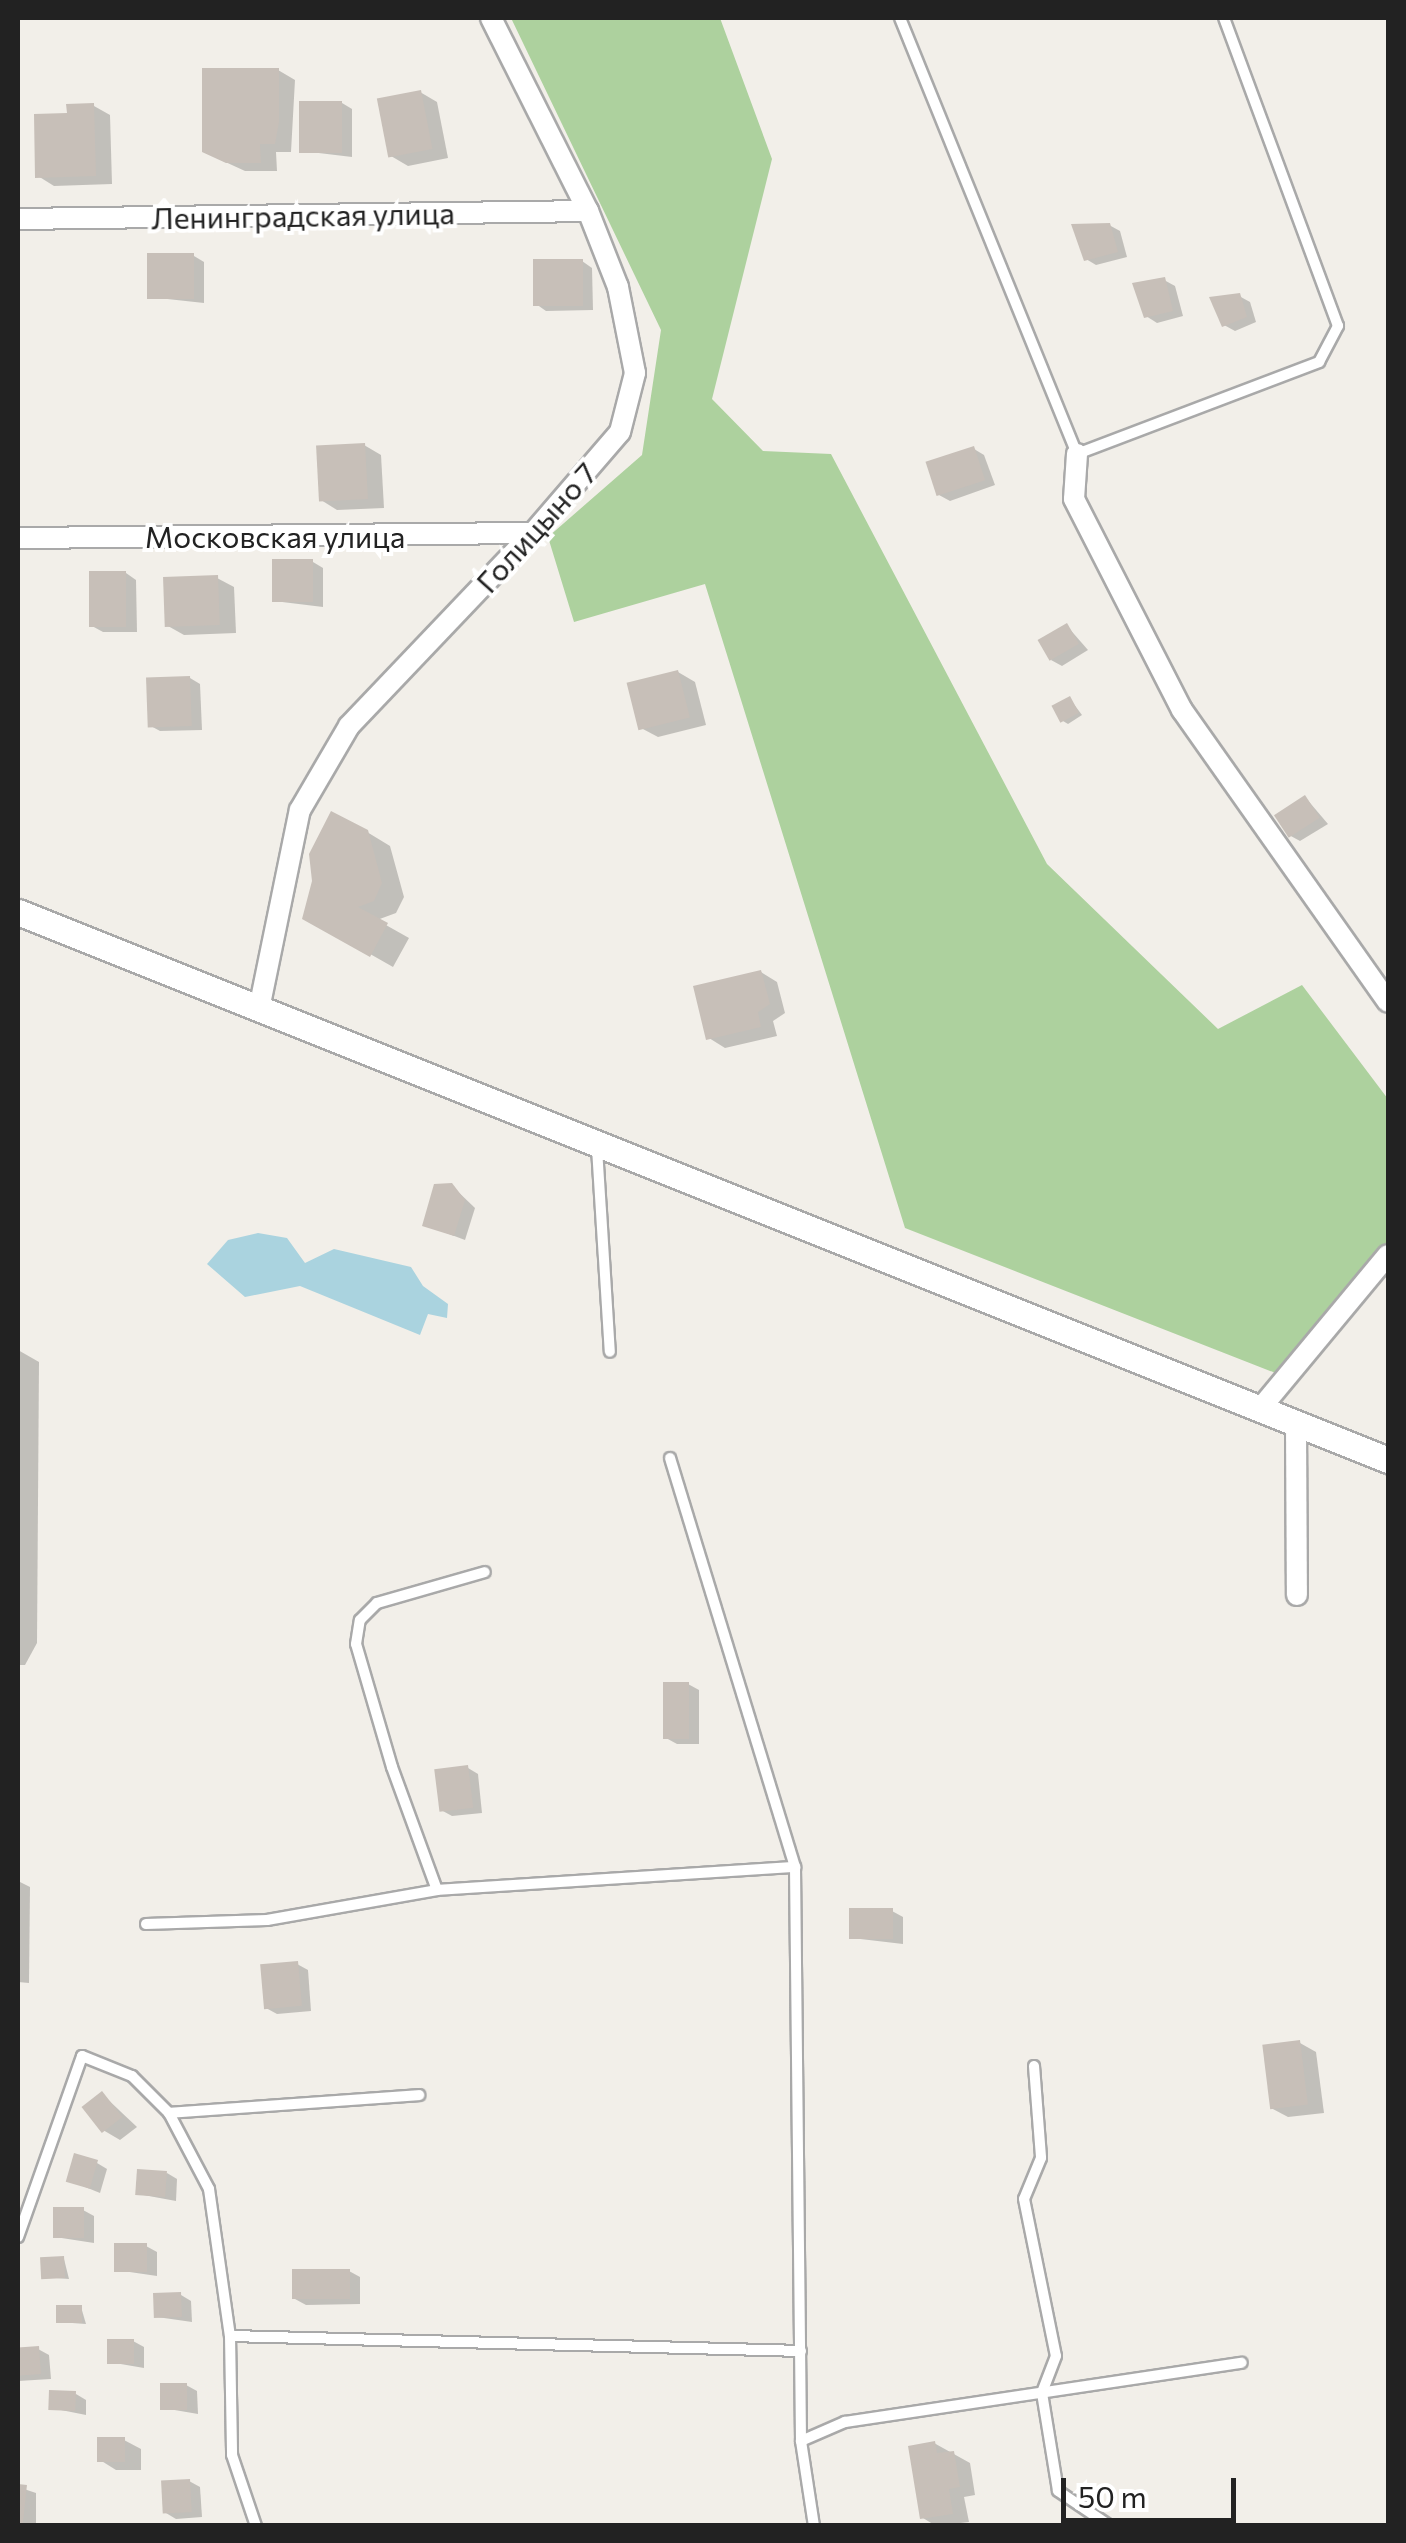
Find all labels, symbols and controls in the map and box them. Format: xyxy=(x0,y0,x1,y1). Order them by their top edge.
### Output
street label: Ленинградская улица xyxy=(151,194,455,236)
street label: Голицыно 7 xyxy=(468,455,604,599)
street label: Московская улица xyxy=(145,518,405,554)
scale bar xyxy=(1066,2458,1241,2520)
text: 50 m xyxy=(1078,2477,1147,2514)

